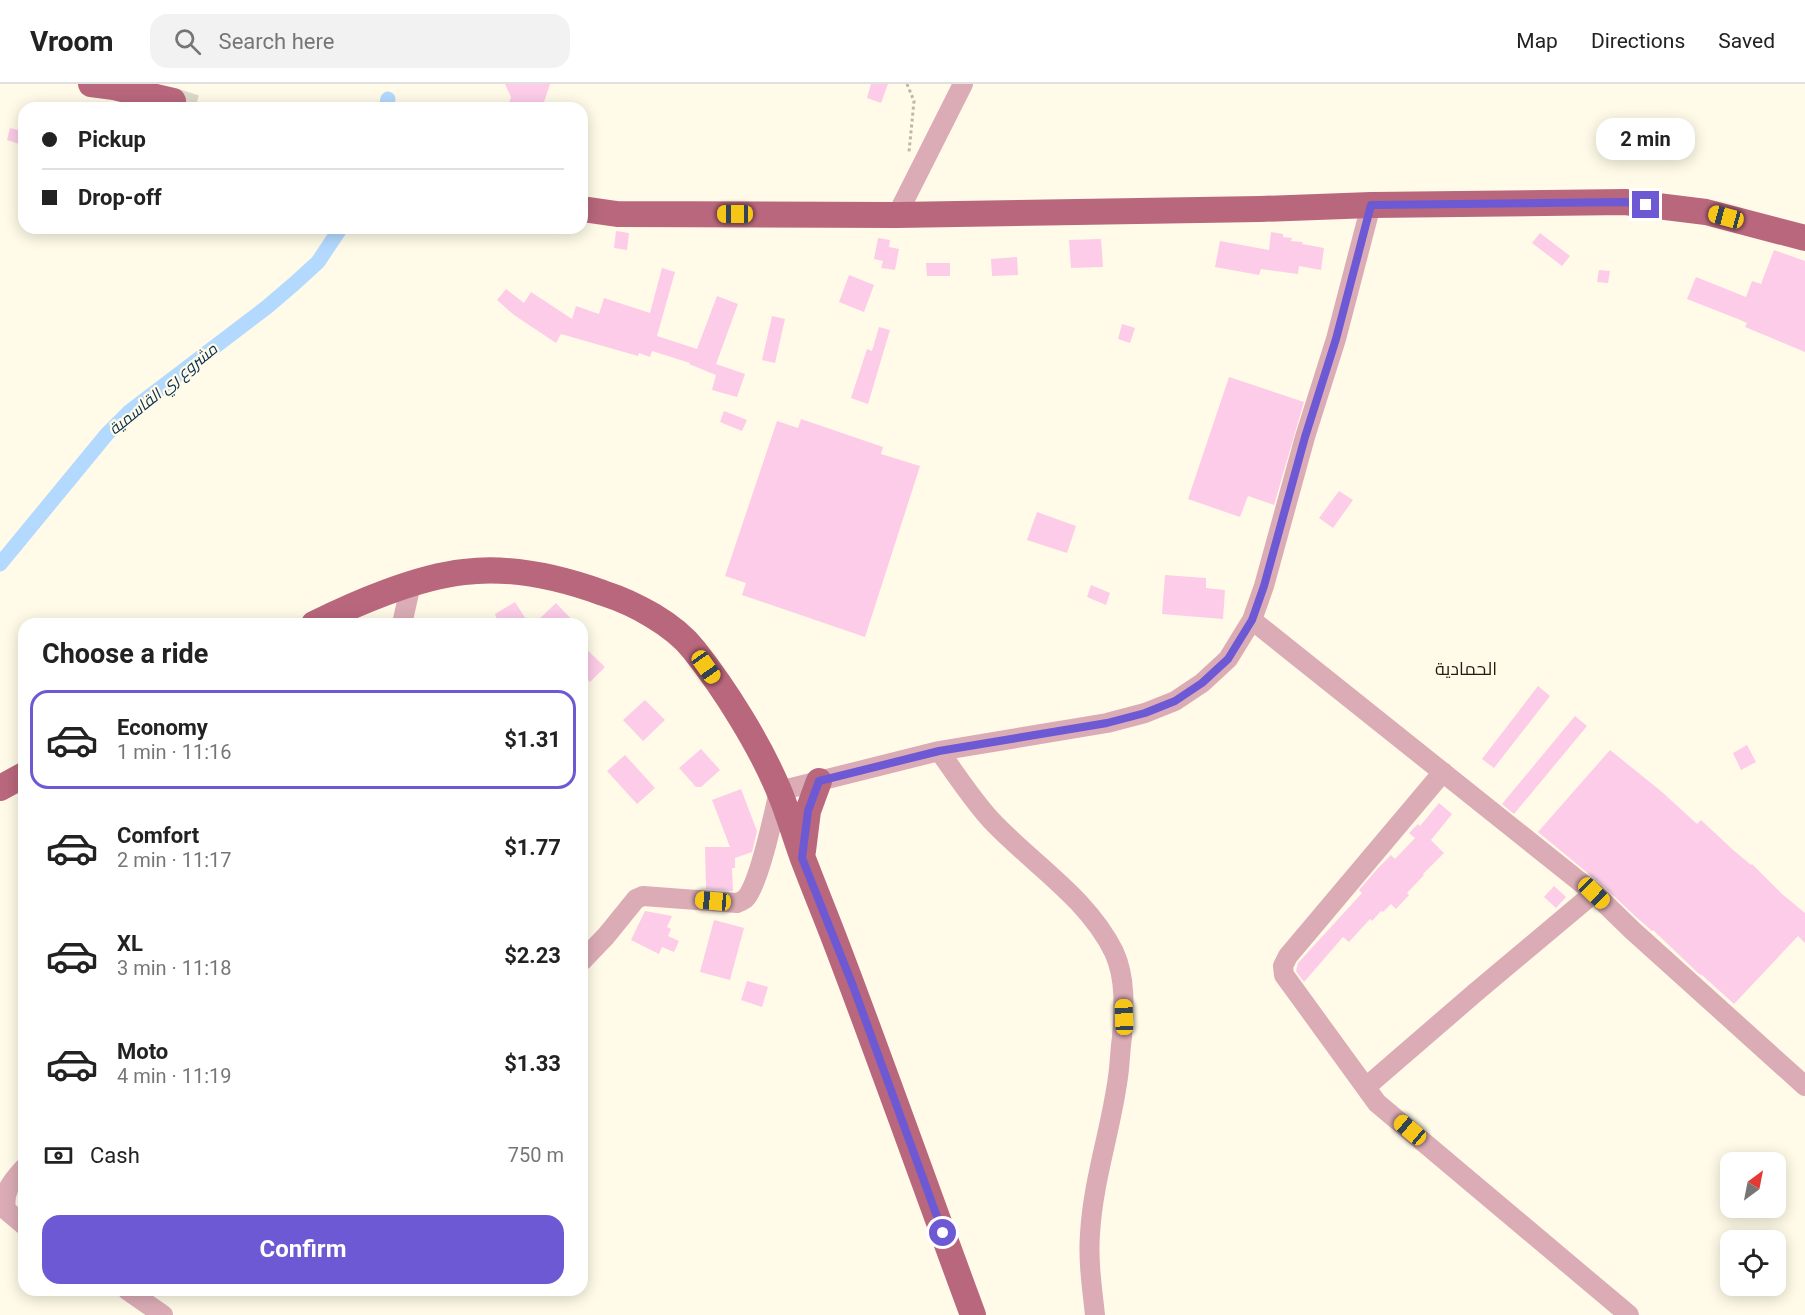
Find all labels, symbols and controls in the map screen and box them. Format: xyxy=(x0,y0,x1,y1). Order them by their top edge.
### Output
search box xyxy=(150,14,570,68)
text: Vroom xyxy=(30,25,114,58)
icon: search xyxy=(171,25,204,58)
text: Search here xyxy=(219,29,334,54)
text: Map xyxy=(1516,29,1558,53)
text: Directions xyxy=(1591,29,1685,53)
text: Saved xyxy=(1718,29,1775,53)
callout: 2 min xyxy=(1596,118,1696,160)
text: Pickup xyxy=(78,127,146,152)
text: 2 min xyxy=(1620,127,1671,151)
text: Drop-off xyxy=(78,185,162,210)
route end xyxy=(1632,191,1659,218)
car xyxy=(1706,204,1746,230)
car xyxy=(717,205,753,223)
water label: مشروع ري القاسمية xyxy=(105,339,224,441)
text: Choose a ride xyxy=(42,638,208,670)
car xyxy=(688,647,724,687)
district label: الحمادية xyxy=(1435,658,1497,679)
icon: car xyxy=(45,713,99,767)
text: Economy xyxy=(117,715,208,740)
text: $1.31 xyxy=(504,727,561,752)
text: 1 min · 11:16 xyxy=(117,740,232,764)
icon: car xyxy=(45,821,99,875)
text: Comfort xyxy=(117,823,199,848)
text: $1.77 xyxy=(504,835,561,860)
text: 2 min · 11:17 xyxy=(117,848,232,872)
car xyxy=(1575,874,1613,912)
car xyxy=(694,890,732,912)
icon: car xyxy=(45,929,99,983)
text: XL xyxy=(117,931,143,956)
text: $2.23 xyxy=(504,943,561,968)
text: 3 min · 11:18 xyxy=(117,956,232,980)
car xyxy=(1114,999,1134,1035)
icon: car xyxy=(45,1037,99,1091)
text: Moto xyxy=(117,1039,168,1064)
text: $1.33 xyxy=(504,1051,561,1076)
text: 4 min · 11:19 xyxy=(117,1064,232,1088)
car xyxy=(1390,1112,1430,1148)
icon: cash xyxy=(42,1139,75,1172)
text: Cash xyxy=(90,1143,140,1168)
text: 750 m xyxy=(508,1143,564,1167)
north arrow xyxy=(1720,1152,1786,1218)
map controls xyxy=(1720,1152,1786,1296)
button: Confirm xyxy=(42,1215,564,1284)
route start xyxy=(929,1219,956,1246)
button: locate xyxy=(1720,1230,1786,1296)

